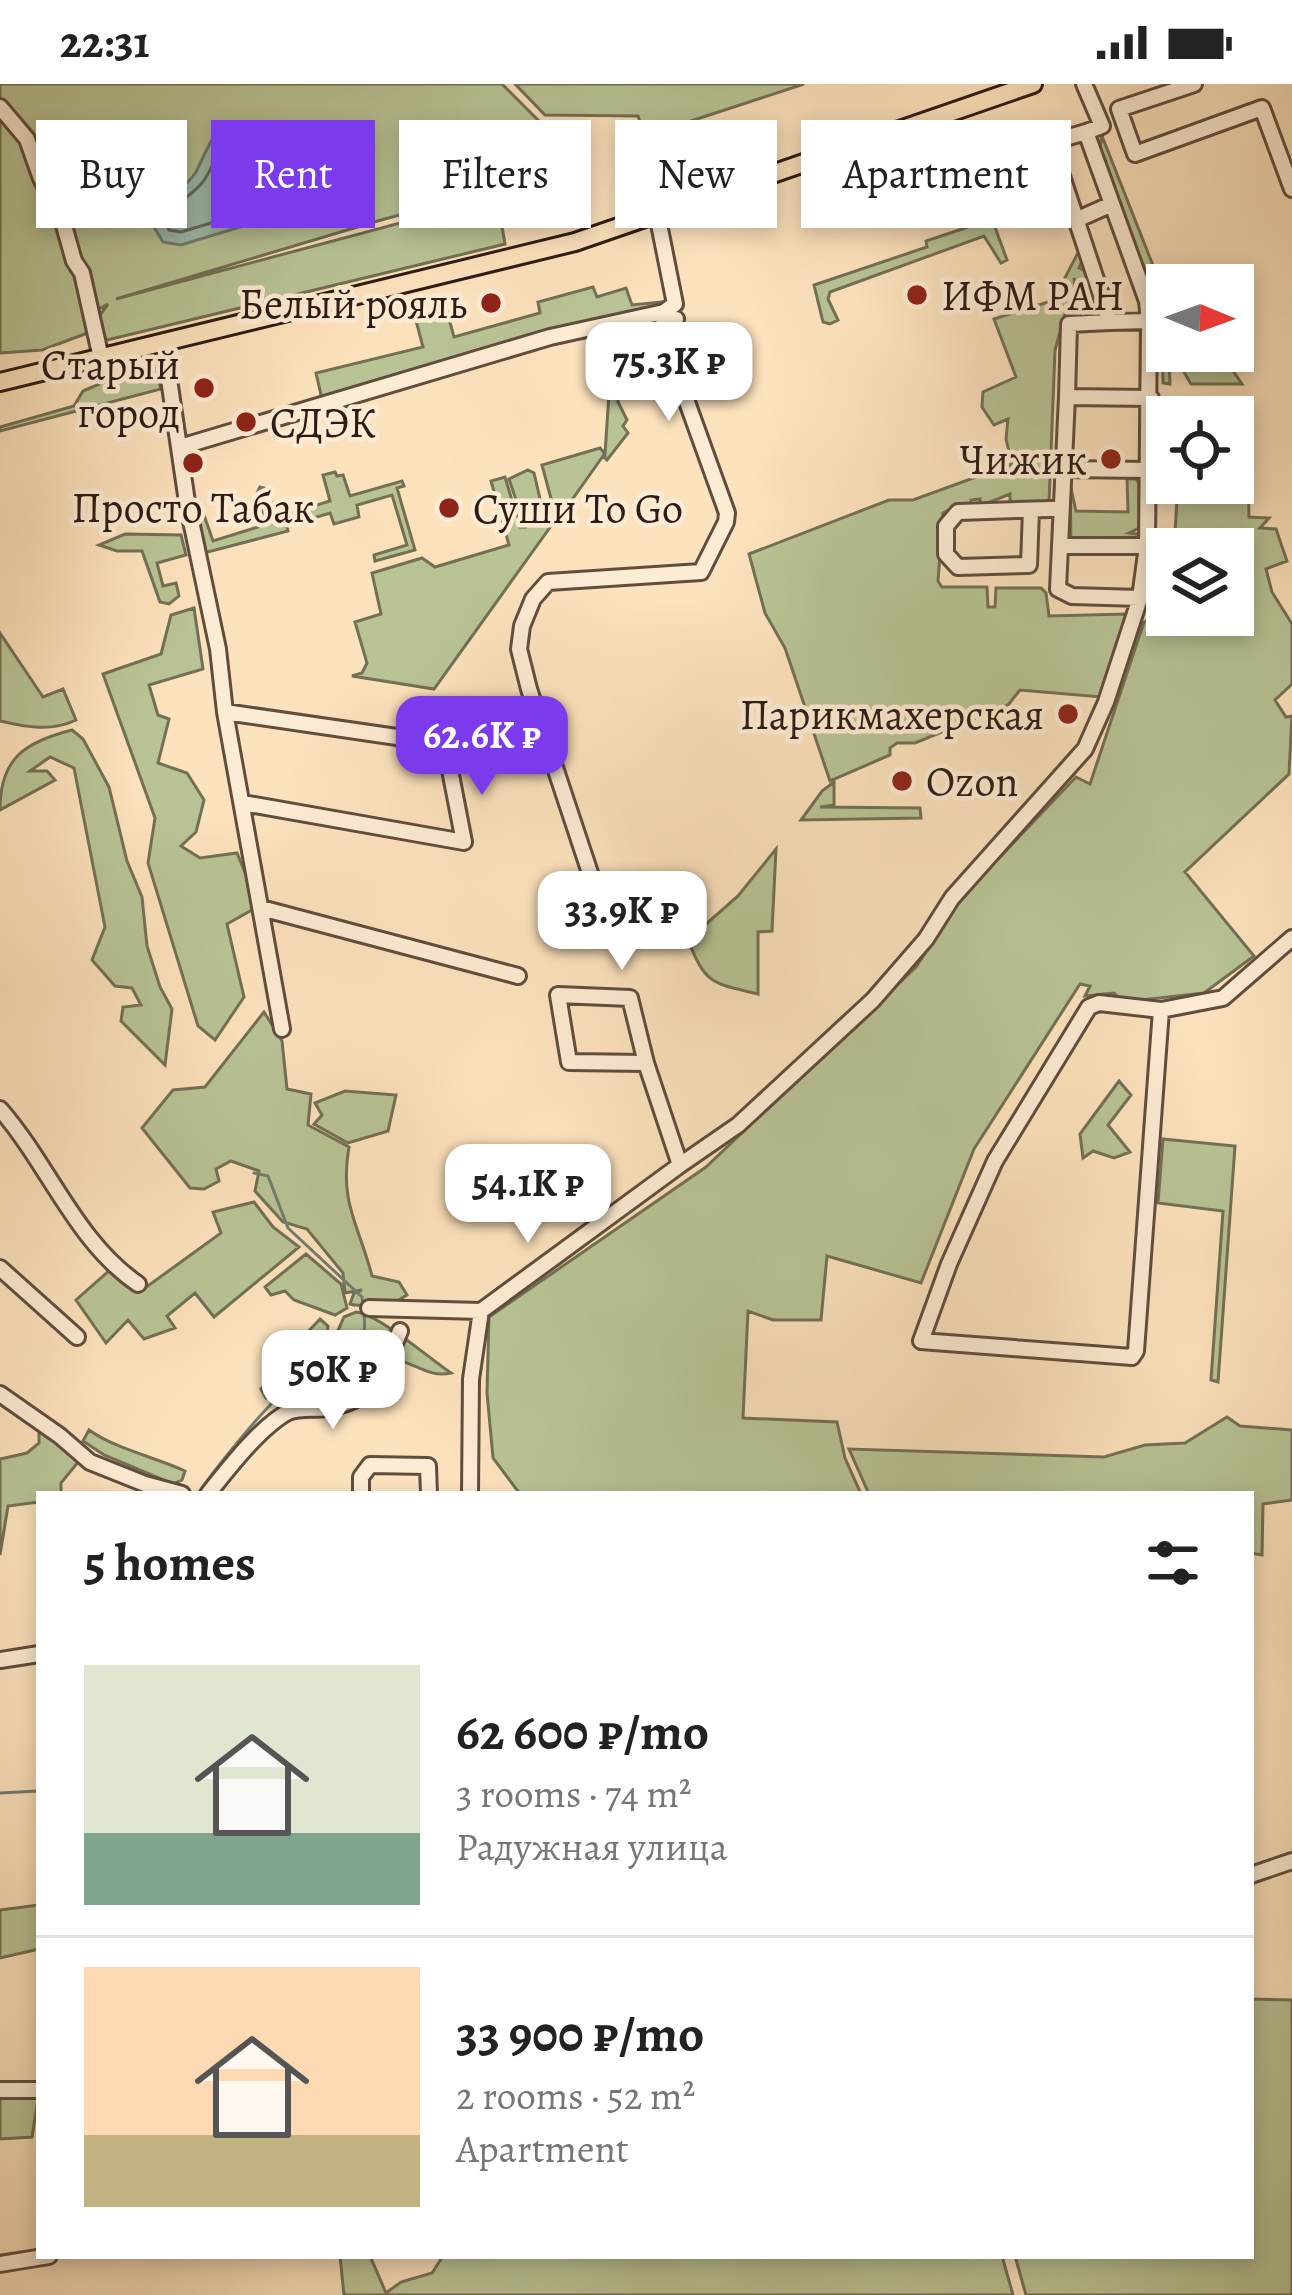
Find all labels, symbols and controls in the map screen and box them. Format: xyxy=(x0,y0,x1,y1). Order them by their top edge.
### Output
text: 22:31 xyxy=(60,11,150,73)
chip: Buy xyxy=(36,120,187,228)
chip: Rent xyxy=(211,120,375,228)
chip: Filters xyxy=(399,120,591,228)
chip: New xyxy=(615,120,777,228)
chip: Apartment xyxy=(801,120,1071,228)
north arrow xyxy=(1146,264,1254,372)
map controls xyxy=(1146,264,1254,636)
place label: ИФМ РАН xyxy=(941,267,1124,324)
place label: Белый рояль xyxy=(239,275,467,332)
marker: ИФМ РАН xyxy=(904,282,930,308)
marker: Белый рояль xyxy=(478,290,504,316)
pin: 75.3K ₽ xyxy=(558,322,780,424)
text: 75.3K ₽ xyxy=(612,334,726,387)
place label: Старый город xyxy=(41,336,180,441)
marker: Старый город xyxy=(191,375,217,401)
place label: СДЭК xyxy=(270,394,376,451)
button: locate xyxy=(1146,396,1254,504)
marker: СДЭК xyxy=(233,409,259,435)
place label: Чижик xyxy=(960,431,1087,488)
marker: Чижик xyxy=(1098,446,1124,472)
marker: Просто Табак xyxy=(180,450,206,476)
place label: Просто Табак xyxy=(72,479,314,536)
place label: Суши To Go xyxy=(473,480,683,537)
marker: Суши To Go xyxy=(436,495,462,521)
button: layers xyxy=(1146,528,1254,636)
place label: Парикмахерская xyxy=(740,686,1044,743)
pin: 62.6K ₽ xyxy=(371,696,593,798)
marker: Парикмахерская xyxy=(1055,701,1081,727)
text: 62.6K ₽ xyxy=(423,708,541,761)
place label: Ozon xyxy=(926,753,1018,810)
marker: Ozon xyxy=(889,768,915,794)
pin: 33.9K ₽ xyxy=(511,871,733,973)
text: 33.9K ₽ xyxy=(565,883,679,936)
pin: 54.1K ₽ xyxy=(417,1144,639,1246)
text: 54.1K ₽ xyxy=(472,1156,584,1209)
pin: 50K ₽ xyxy=(249,1330,417,1432)
text: 50K ₽ xyxy=(289,1342,377,1395)
text: 5 homes xyxy=(84,1528,256,1598)
icon: filters xyxy=(1140,1530,1206,1596)
text: 62 600 ₽/mo xyxy=(456,1697,709,1767)
icon: home xyxy=(180,1713,324,1857)
text: 3 rooms · 74 m² xyxy=(456,1767,692,1820)
text: Радужная улица xyxy=(456,1820,728,1873)
text: 33 900 ₽/mo xyxy=(456,1999,704,2069)
icon: home xyxy=(180,2015,324,2159)
text: 2 rooms · 52 m² xyxy=(456,2069,695,2122)
text: Apartment xyxy=(456,2122,629,2175)

